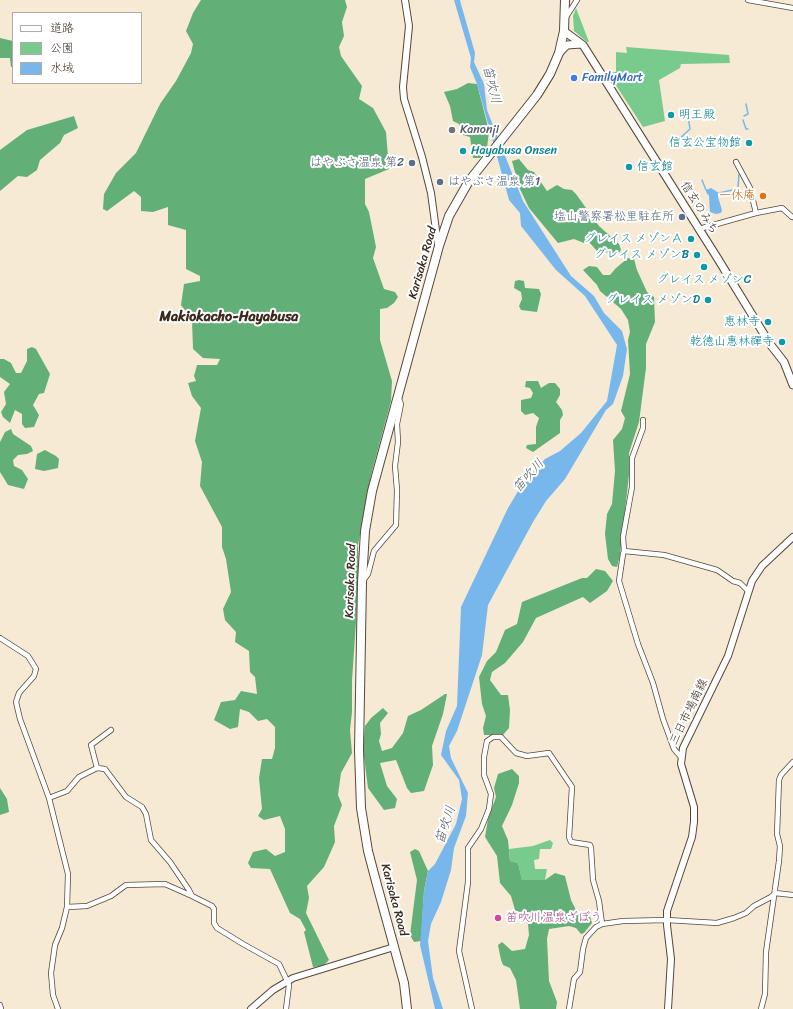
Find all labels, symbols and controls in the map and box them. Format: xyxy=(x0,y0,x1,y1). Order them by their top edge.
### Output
legend xyxy=(12,12,142,84)
text: 道路 xyxy=(50,17,74,39)
text: 公園 xyxy=(50,37,74,59)
text: 水域 xyxy=(50,57,74,79)
water label: 笛吹川 xyxy=(479,64,503,106)
place label: FamilyMart xyxy=(582,71,643,85)
marker: FamilyMart xyxy=(569,73,579,83)
place label: 明王殿 xyxy=(679,108,715,122)
marker: 明王殿 xyxy=(666,110,676,120)
place label: Kanonji xyxy=(460,123,499,137)
marker: Kanonji xyxy=(447,125,457,135)
place label: 信玄公宝物館 xyxy=(669,136,741,150)
marker: 信玄公宝物館 xyxy=(744,138,754,148)
place label: Hayabusa Onsen xyxy=(471,144,557,158)
marker: Hayabusa Onsen xyxy=(458,146,468,156)
place label: はやぶさ温泉 第2 xyxy=(310,156,404,170)
marker: はやぶさ温泉 第2 xyxy=(407,158,417,168)
place label: 信玄館 xyxy=(637,160,673,174)
marker: 信玄館 xyxy=(624,162,634,172)
place label: はやぶさ温泉 第1 xyxy=(448,175,540,189)
marker: はやぶさ温泉 第1 xyxy=(435,177,445,187)
street label: 信玄のみち xyxy=(677,179,721,237)
place label: 一休庵 xyxy=(719,189,755,203)
marker: 一休庵 xyxy=(758,191,768,201)
place label: 塩山警察署松里駐在所 xyxy=(554,210,674,224)
marker: 塩山警察署松里駐在所 xyxy=(677,212,687,222)
street label: Karisaka Road xyxy=(406,225,440,301)
place label: グレイス メゾンＡ xyxy=(584,232,683,246)
marker: グレイス メゾンＡ xyxy=(686,234,696,244)
place label: グレイス メゾンB xyxy=(594,248,689,262)
marker: グレイス メゾンB xyxy=(692,250,702,260)
marker: グレイス メゾンC xyxy=(699,262,709,272)
place label: グレイス メゾンC xyxy=(657,273,751,287)
place label: グレイス メゾンD xyxy=(606,293,700,307)
marker: グレイス メゾンD xyxy=(703,295,713,305)
district label: Makiokacho-Hayabusa xyxy=(160,309,298,325)
place label: 恵林寺 xyxy=(724,315,760,329)
marker: 恵林寺 xyxy=(763,317,773,327)
place label: 乾德山惠林禪寺 xyxy=(690,335,774,349)
marker: 乾德山惠林禪寺 xyxy=(777,337,787,347)
water label: 笛吹川 xyxy=(510,456,548,496)
street label: Karisaka Road xyxy=(343,544,359,618)
street label: 三日市場南線 xyxy=(667,676,711,748)
water label: 笛吹川 xyxy=(433,804,459,846)
street label: Karisaka Road xyxy=(377,862,411,938)
place label: 笛吹川温泉ざぼう xyxy=(506,911,602,925)
marker: 笛吹川温泉ざぼう xyxy=(493,913,503,923)

